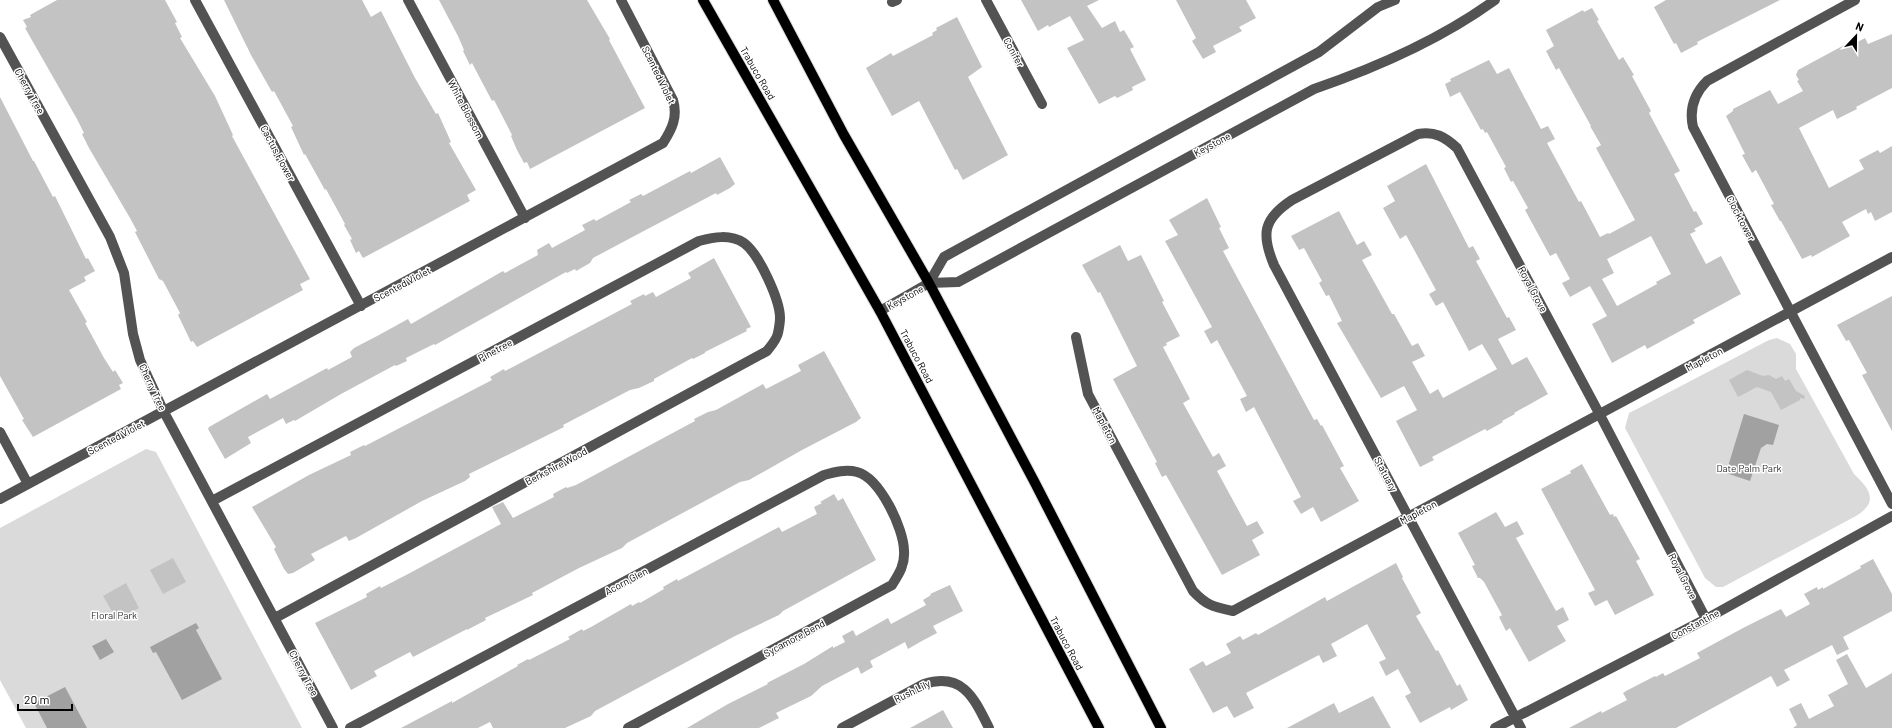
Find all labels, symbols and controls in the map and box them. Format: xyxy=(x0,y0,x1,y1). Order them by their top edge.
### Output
north arrow xyxy=(1836,16,1876,56)
text: N xyxy=(1854,19,1866,34)
street label: Conifer xyxy=(1001,35,1027,69)
street label: Scented Violet xyxy=(640,44,678,106)
street label: Trabuco Road xyxy=(738,44,778,102)
street label: Cherry Tree xyxy=(13,66,47,116)
street label: White Blossom xyxy=(446,78,486,140)
street label: Cactus Flower xyxy=(258,123,298,183)
street label: Keystone xyxy=(1192,129,1232,159)
street label: Clocktower xyxy=(1724,194,1758,243)
street label: Scented Violet xyxy=(371,264,433,304)
street label: Royal Grove xyxy=(1516,264,1550,314)
street label: Keystone xyxy=(885,282,925,312)
street label: Trabuco Road xyxy=(898,327,936,385)
street label: Pinetree xyxy=(476,336,514,364)
street label: Mapleton xyxy=(1684,344,1724,374)
street label: Cherry Tree xyxy=(137,362,169,412)
street label: Mapleton xyxy=(1090,405,1120,445)
street label: Scented Violet xyxy=(85,417,147,457)
street label: Berkshire Wood xyxy=(523,445,589,487)
street label: Statuary xyxy=(1372,455,1400,494)
park label: Date Palm Park xyxy=(1716,462,1782,474)
street label: Mapleton xyxy=(1398,497,1438,527)
street label: Royal Grove xyxy=(1666,551,1700,601)
street label: Acorn Glen xyxy=(603,565,649,597)
street label: Constantine xyxy=(1669,606,1721,642)
park label: Floral Park xyxy=(91,609,137,621)
street label: Trabuco Road xyxy=(1048,614,1086,672)
street label: Sycamore Bend xyxy=(761,617,827,659)
street label: Cherry Tree xyxy=(287,648,321,698)
street label: Rush Lily xyxy=(892,677,932,705)
scale bar xyxy=(18,686,72,712)
text: 20 m xyxy=(24,692,50,706)

